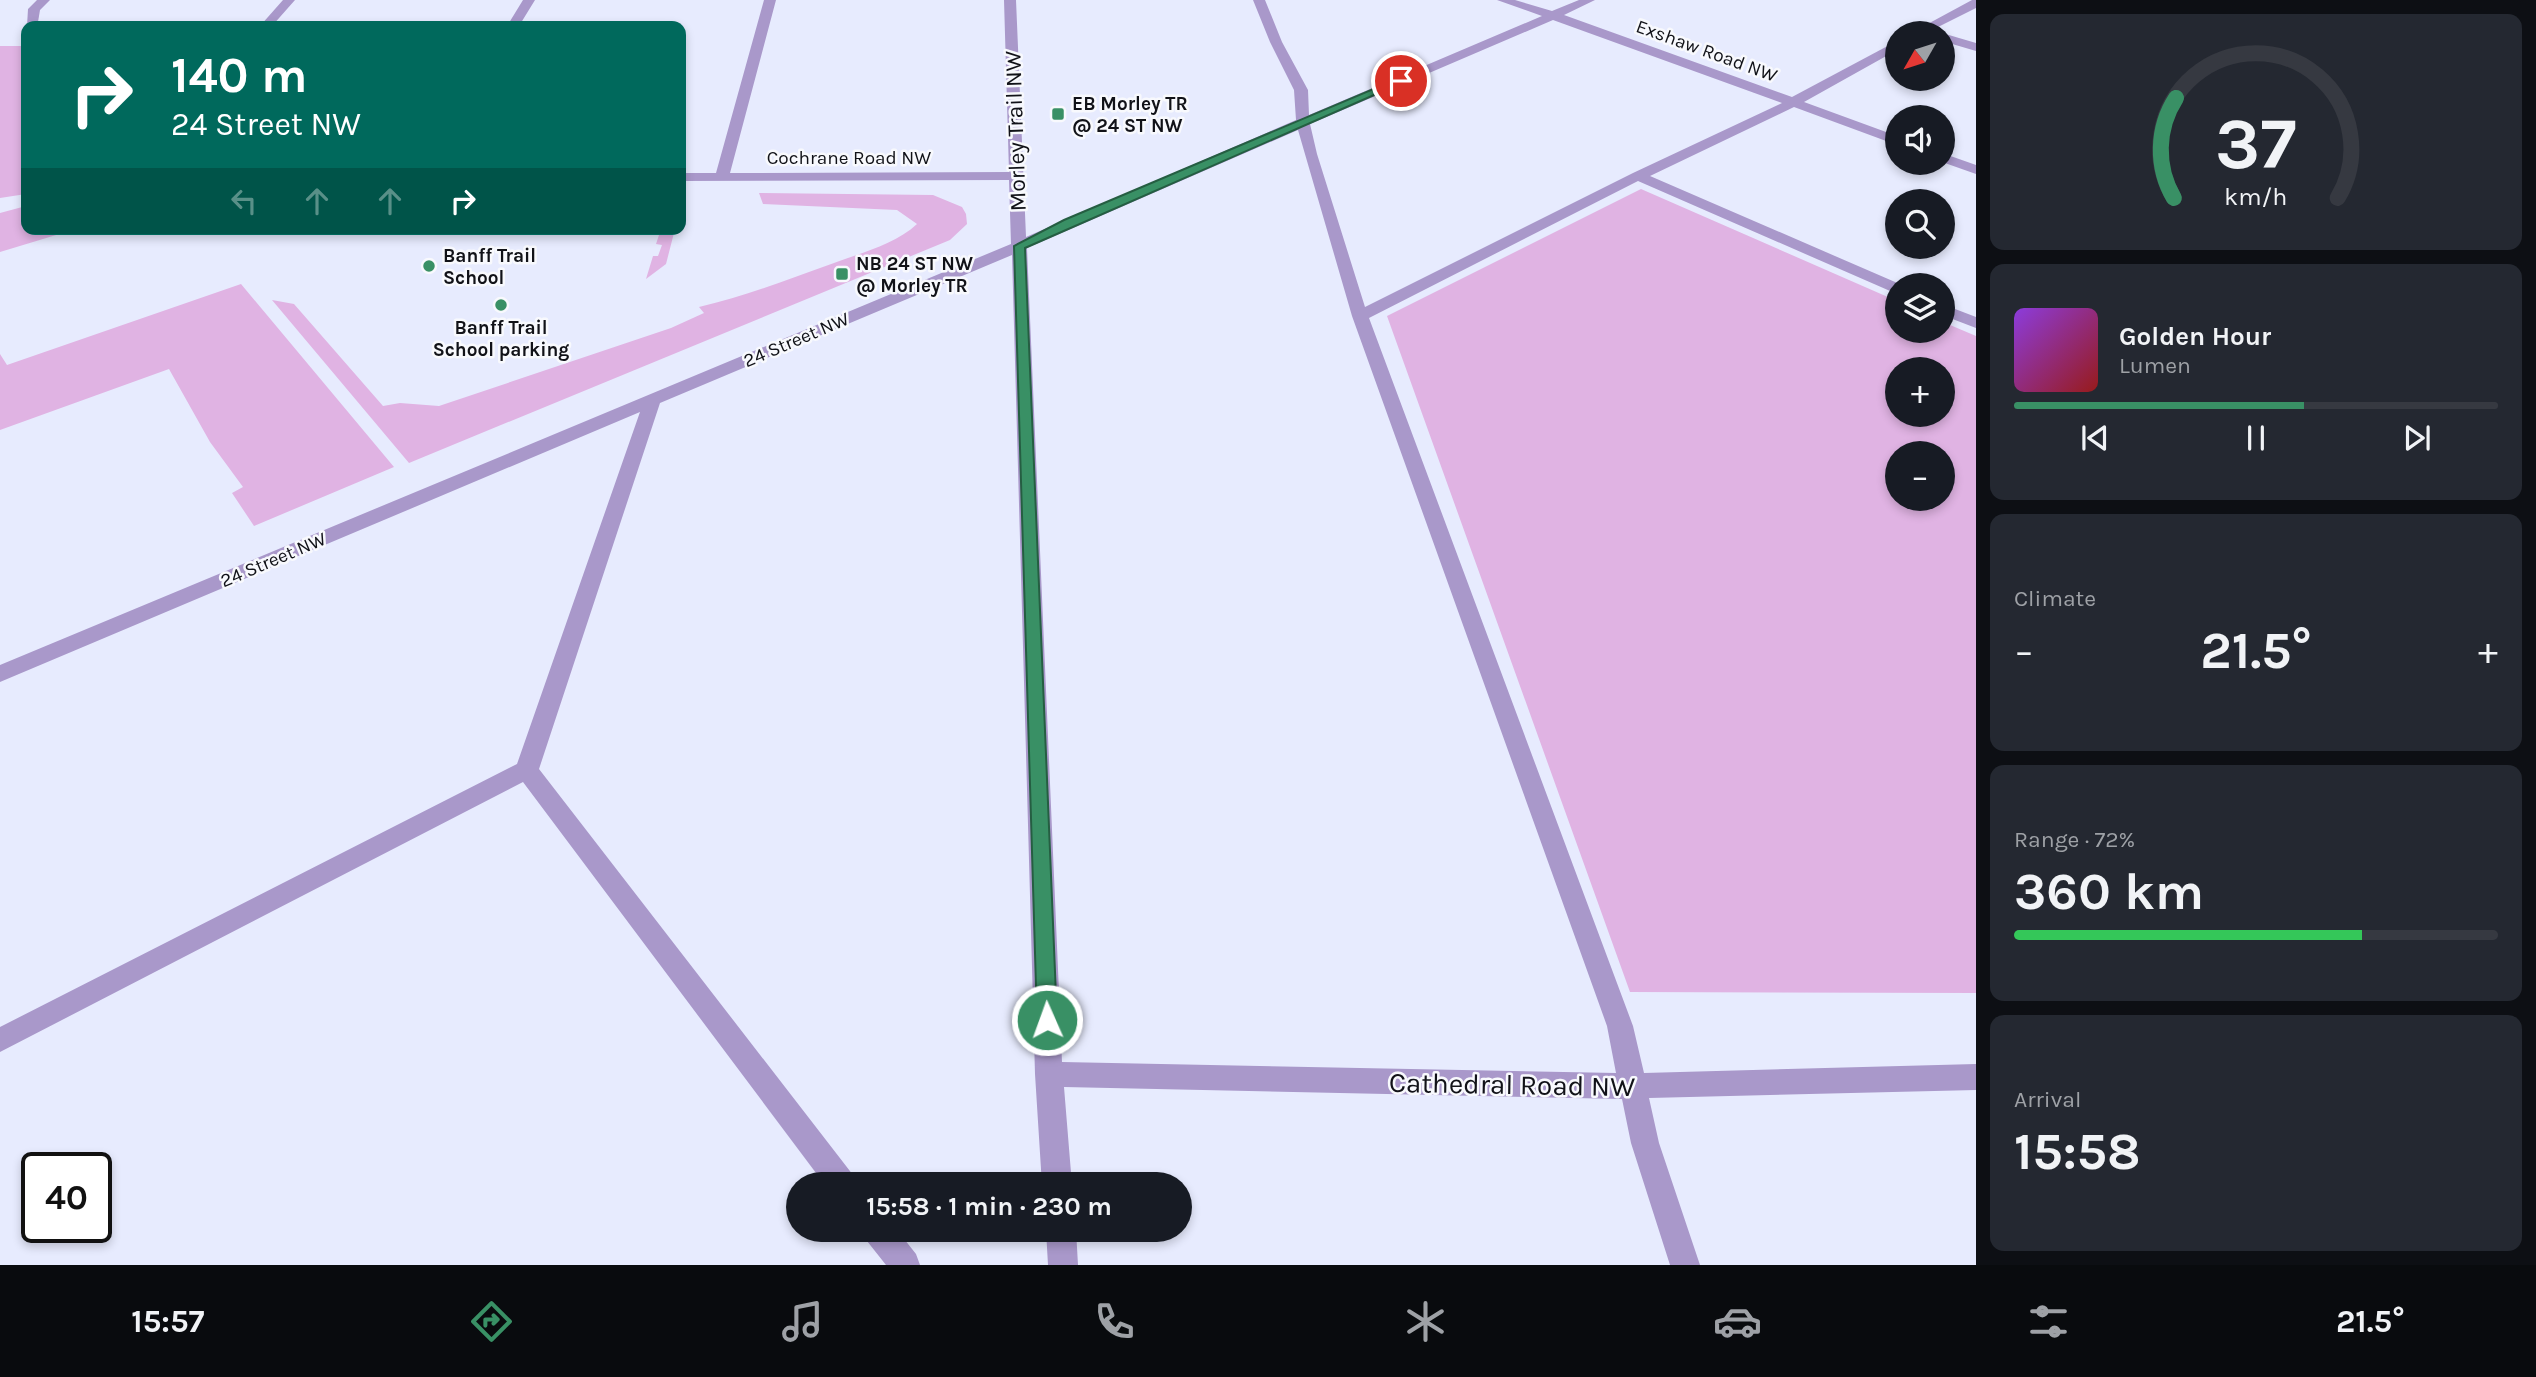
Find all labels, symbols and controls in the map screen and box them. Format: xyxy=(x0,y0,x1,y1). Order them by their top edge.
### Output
street label: Exshaw Road NW xyxy=(1633,15,1780,87)
north arrow xyxy=(1885,21,1955,91)
map controls xyxy=(1885,21,1955,511)
text: 140 m xyxy=(171,47,308,104)
icon: right xyxy=(56,49,147,140)
street label: Morley Trail NW xyxy=(999,50,1032,212)
pin xyxy=(1371,51,1431,111)
icon: arrive xyxy=(1382,62,1420,100)
place label: EB Morley TR @ 24 ST NW xyxy=(1072,93,1188,137)
text: 37 xyxy=(2215,101,2297,186)
button: sound xyxy=(1885,105,1955,175)
text: 24 Street NW xyxy=(171,106,361,143)
marker: EB Morley TR @ 24 ST NW xyxy=(1050,106,1066,122)
street label: Cochrane Road NW xyxy=(767,147,931,169)
icon: left xyxy=(225,182,263,220)
icon: ahead xyxy=(298,182,336,220)
icon: ahead xyxy=(371,182,409,220)
icon: right xyxy=(444,182,482,220)
text: km/h xyxy=(2224,182,2288,211)
button: search xyxy=(1885,189,1955,259)
place label: Banff Trail School xyxy=(443,245,536,289)
place label: NB 24 ST NW @ Morley TR xyxy=(856,253,973,297)
marker: Banff Trail School xyxy=(421,258,437,274)
marker: NB 24 ST NW @ Morley TR xyxy=(834,266,850,282)
button: layers xyxy=(1885,273,1955,343)
marker: Banff Trail School parking xyxy=(493,297,509,313)
street label: 24 Street NW xyxy=(740,308,853,372)
place label: Banff Trail School parking xyxy=(433,317,569,361)
text: Golden Hour xyxy=(2119,321,2271,352)
text: Lumen xyxy=(2119,352,2191,379)
button: + xyxy=(1885,357,1955,427)
icon: previous xyxy=(2076,419,2114,457)
icon: pause xyxy=(2237,419,2275,457)
icon: next xyxy=(2398,419,2436,457)
button: − xyxy=(1885,441,1955,511)
street label: 24 Street NW xyxy=(217,528,330,592)
text: Climate xyxy=(2014,585,2096,612)
text: 21.5° xyxy=(2200,620,2312,681)
text: − xyxy=(2014,629,2034,674)
text: + xyxy=(2478,629,2498,674)
text: Range · 72% xyxy=(2014,826,2135,853)
text: 360 km xyxy=(2014,861,2204,922)
position arrow xyxy=(1010,983,1084,1057)
street label: Cathedral Road NW xyxy=(1389,1066,1635,1103)
text: Arrival xyxy=(2014,1086,2081,1113)
text: 15:58 xyxy=(2014,1121,2141,1182)
speed limit sign: 40 xyxy=(21,1152,112,1243)
text: 15:58 · 1 min · 230 m xyxy=(866,1191,1112,1222)
icon: directions xyxy=(467,1297,516,1346)
icon: music xyxy=(778,1297,827,1346)
icon: phone xyxy=(1090,1297,1139,1346)
icon: climate xyxy=(1401,1297,1450,1346)
icon: car xyxy=(1713,1297,1762,1346)
icon: filters xyxy=(2024,1297,2073,1346)
text: 15:57 xyxy=(131,1303,204,1340)
text: 21.5° xyxy=(2336,1303,2405,1340)

